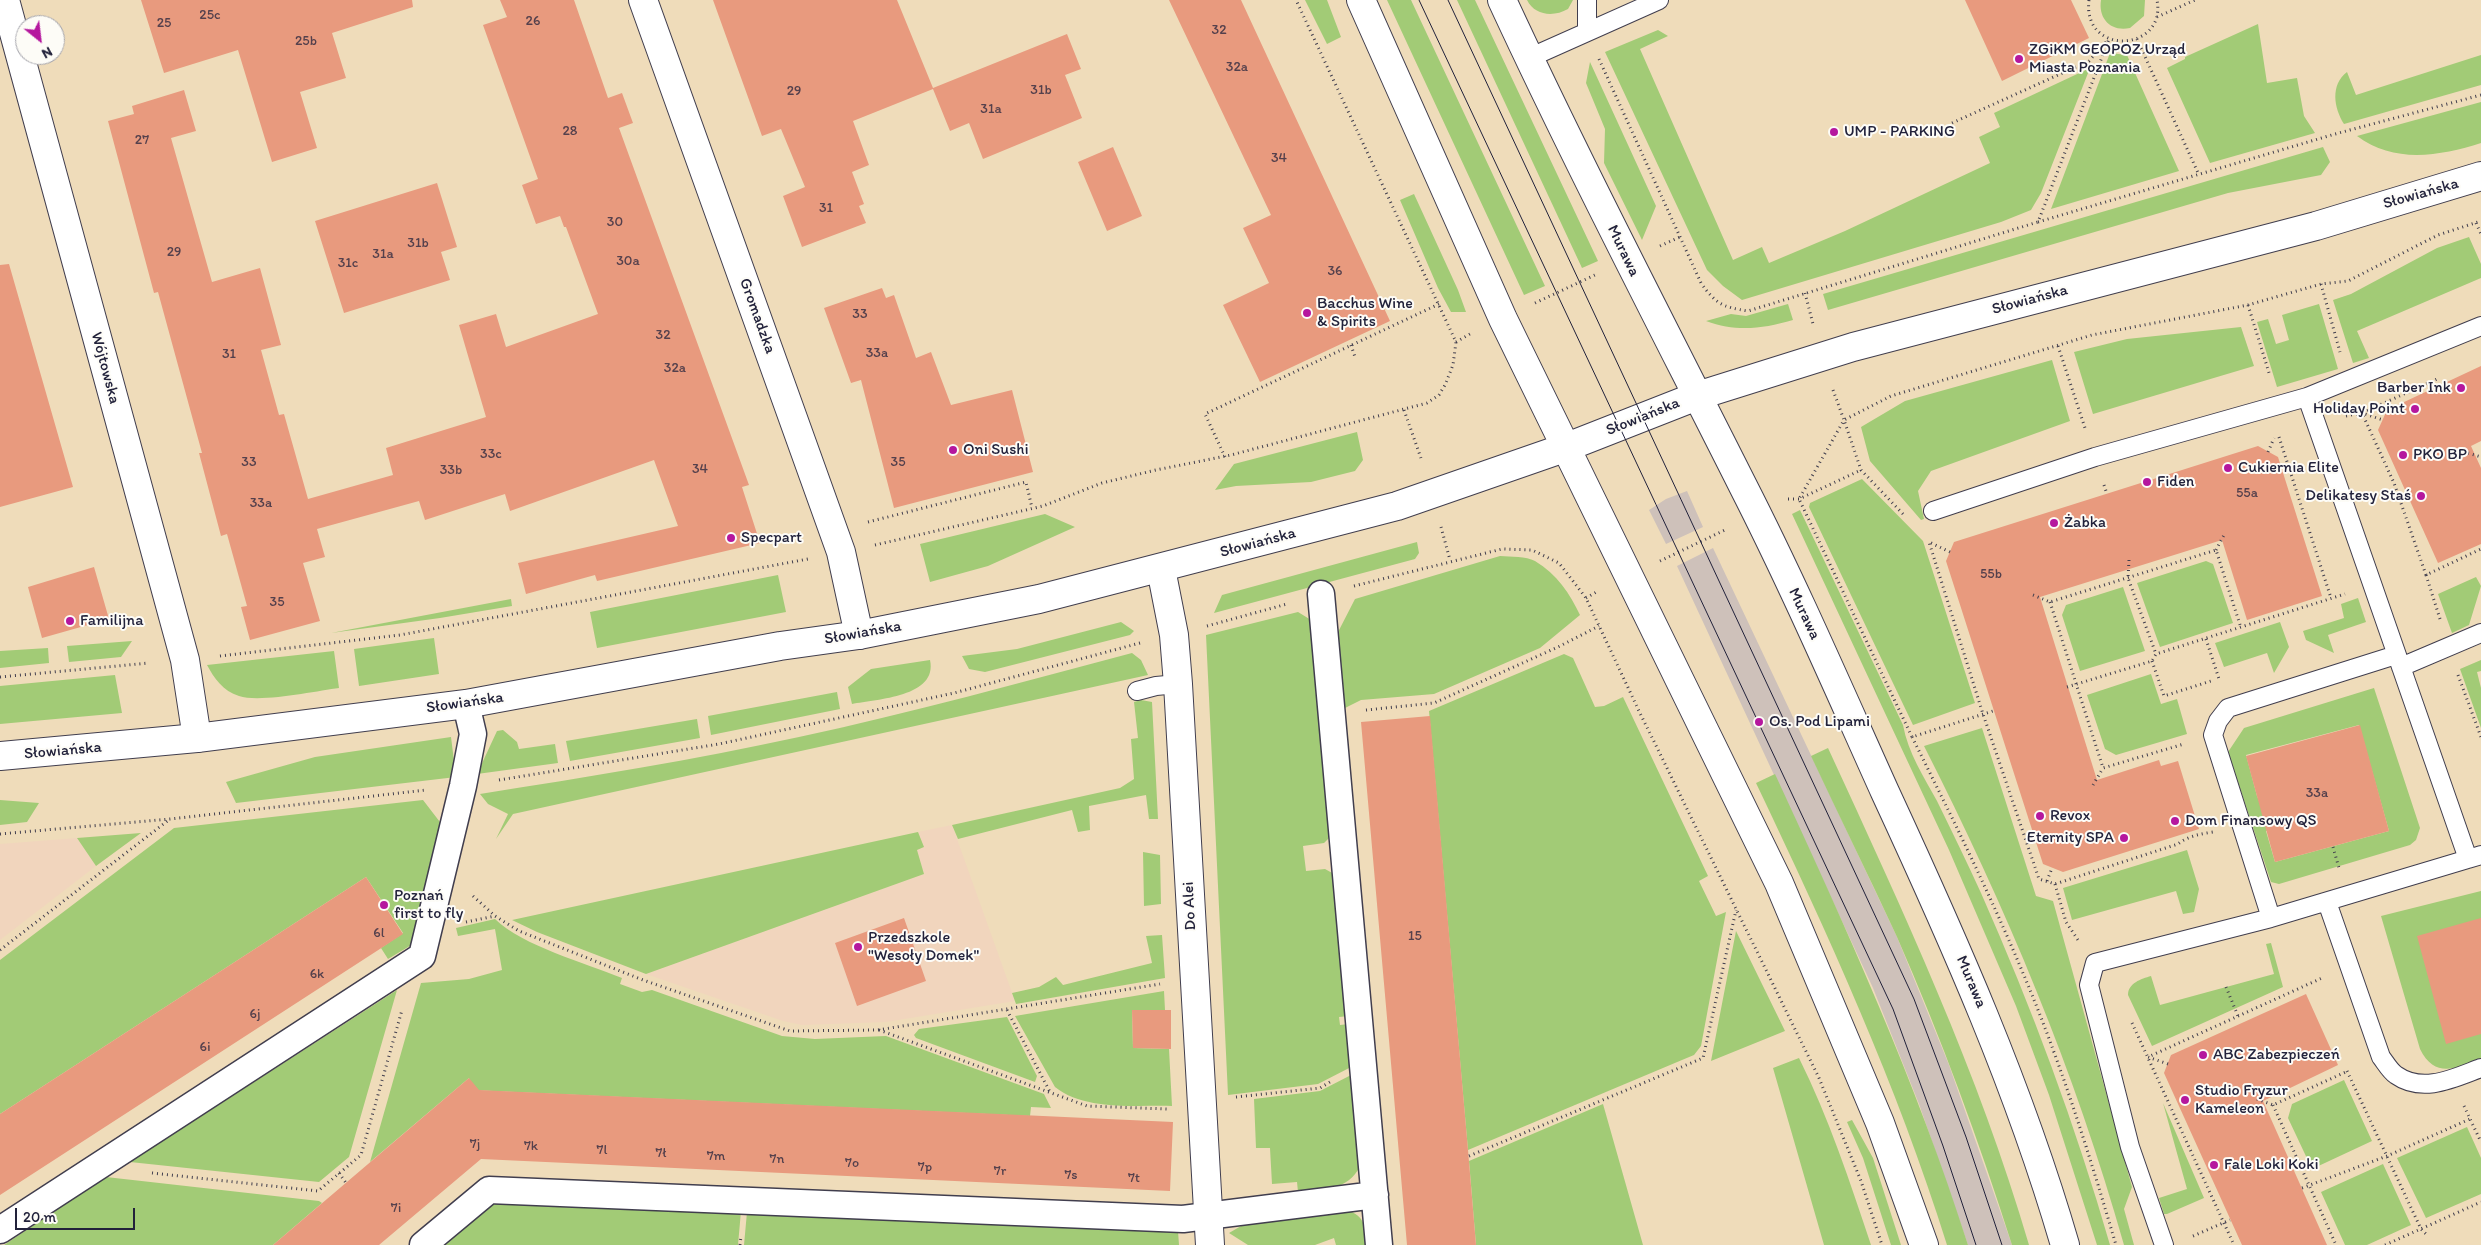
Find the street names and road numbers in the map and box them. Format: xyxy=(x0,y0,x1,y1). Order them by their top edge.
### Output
street label: Słowiańska xyxy=(2381,174,2461,214)
street label: Murawa xyxy=(1602,222,1644,280)
street label: Gromadzka xyxy=(734,276,780,356)
street label: Słowiańska xyxy=(1990,281,2070,319)
street label: Wójtowska xyxy=(86,330,124,406)
street label: Słowiańska xyxy=(1603,394,1683,440)
street label: Słowiańska xyxy=(1218,524,1298,562)
street label: Murawa xyxy=(1784,585,1824,643)
street label: Słowiańska xyxy=(823,617,903,649)
street label: Słowiańska xyxy=(425,688,505,718)
street label: Słowiańska xyxy=(23,738,103,764)
street label: Do Alei xyxy=(1179,881,1201,931)
street label: Murawa xyxy=(1951,953,1991,1011)

